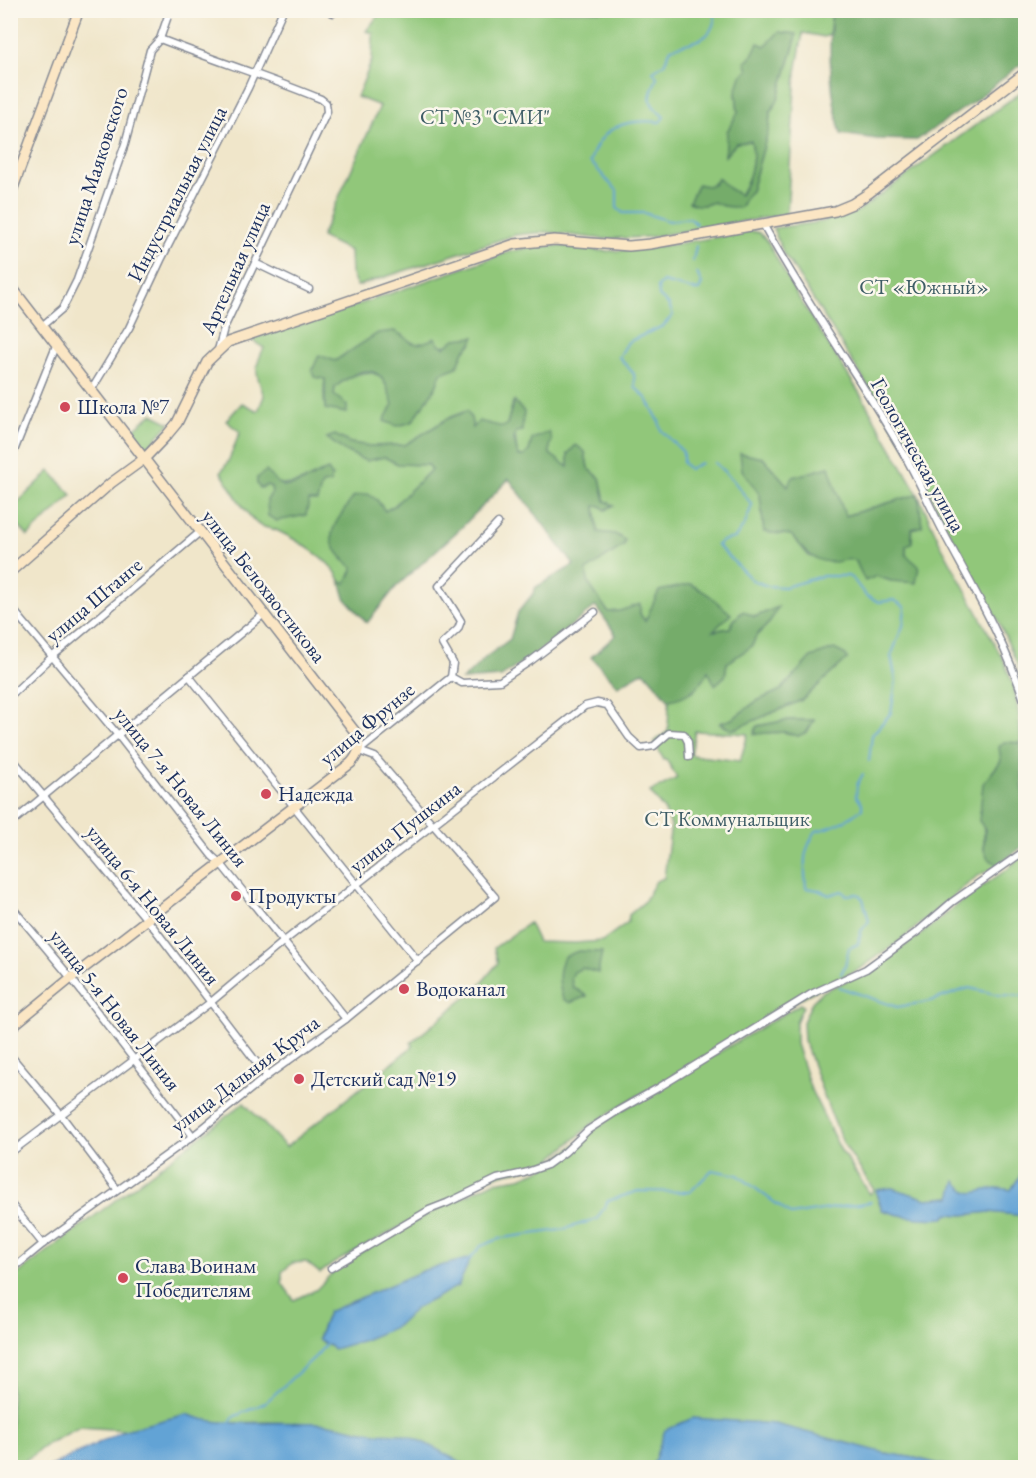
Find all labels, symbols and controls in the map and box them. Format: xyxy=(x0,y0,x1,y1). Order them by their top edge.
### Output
street label: улица Маяковского xyxy=(57,83,134,248)
street label: Индустриальная улица xyxy=(121,101,233,286)
park label: СТ №3 "СМИ" xyxy=(420,103,550,130)
street label: Артельная улица xyxy=(193,197,276,339)
park label: СТ «Южный» xyxy=(859,273,989,300)
street label: Геологическая улица xyxy=(865,373,972,537)
place label: Школа №7 xyxy=(77,393,170,420)
marker: Школа №7 xyxy=(58,400,72,414)
street label: улица Белохвостикова xyxy=(196,504,333,668)
street label: улица Штанге xyxy=(40,551,148,648)
street label: улица Фрунзе xyxy=(314,676,420,771)
street label: улица 7-я Новая Линия xyxy=(108,701,254,872)
street label: улица Пушкина xyxy=(343,774,467,879)
place label: Надежда xyxy=(278,780,354,807)
marker: Надежда xyxy=(259,787,273,801)
park label: СТ Коммунальщик xyxy=(644,805,810,832)
street label: улица 6-я Новая Линия xyxy=(80,819,226,990)
place label: Продукты xyxy=(248,882,337,909)
marker: Продукты xyxy=(229,889,243,903)
street label: улица 5-я Новая Линия xyxy=(44,923,187,1096)
place label: Водоканал xyxy=(416,975,506,1002)
marker: Водоканал xyxy=(397,982,411,996)
street label: улица Дальняя Круча xyxy=(165,1008,325,1138)
place label: Детский сад №19 xyxy=(311,1065,456,1092)
marker: Детский сад №19 xyxy=(292,1072,306,1086)
place label: Слава Воинам Победителям xyxy=(135,1252,256,1303)
marker: Слава Воинам Победителям xyxy=(116,1271,130,1285)

